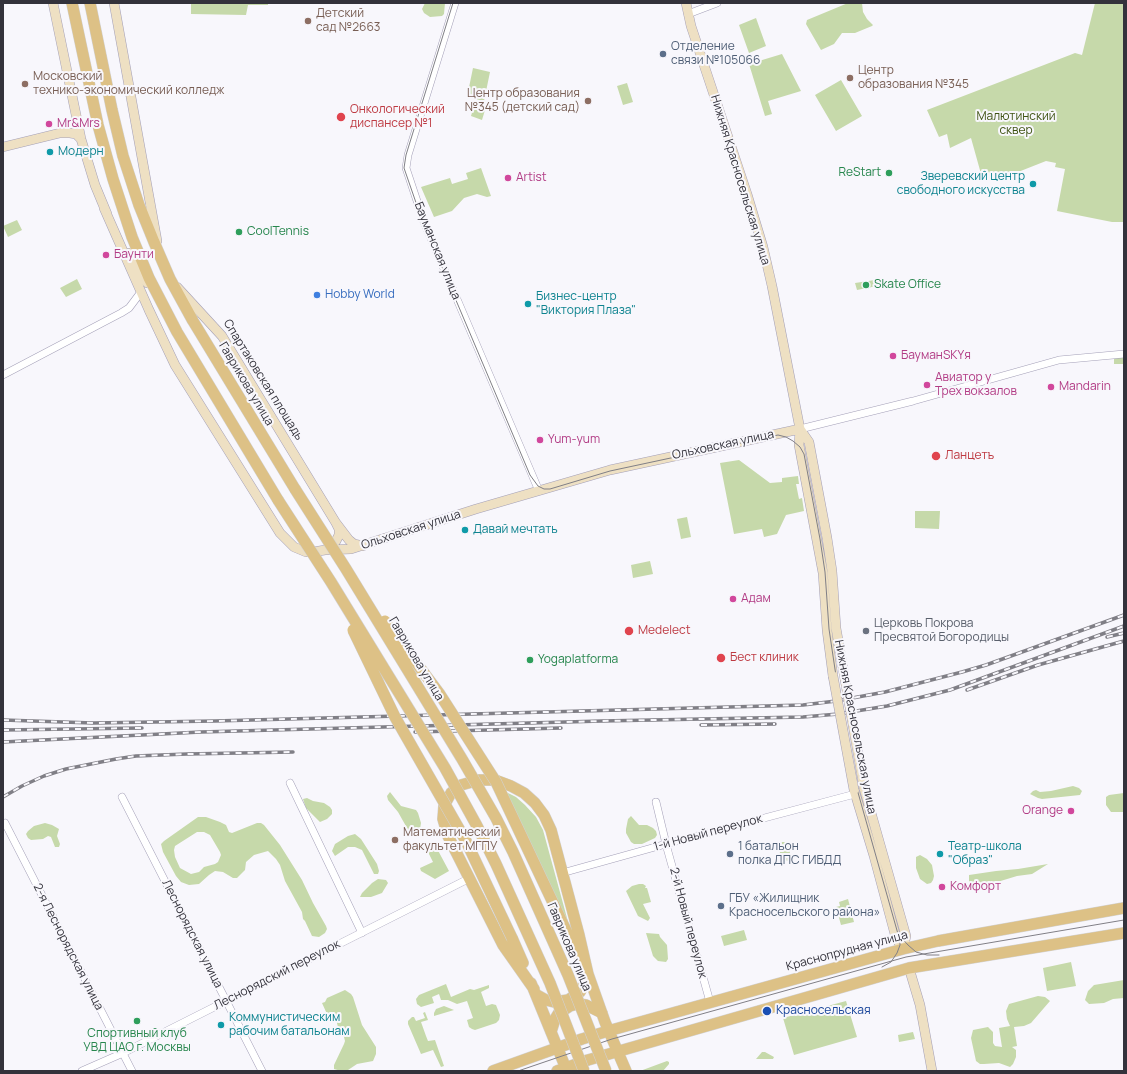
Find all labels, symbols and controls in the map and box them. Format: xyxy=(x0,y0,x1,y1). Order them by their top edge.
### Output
place label: Детский сад №2663 xyxy=(316,7,380,35)
marker: Детский сад №2663 xyxy=(303,16,313,26)
place label: Отделение связи №105066 xyxy=(671,40,760,68)
marker: Отделение связи №105066 xyxy=(658,49,668,59)
place label: Центр образования №345 xyxy=(858,64,969,92)
place label: Московский технико-экономический колледж xyxy=(33,70,224,98)
marker: Центр образования №345 xyxy=(845,73,855,83)
marker: Московский технико-экономический колледж xyxy=(20,79,30,89)
place label: Центр образования №345 (детский сад) xyxy=(465,87,580,115)
street label: Нижняя Красносельская улица xyxy=(707,93,773,267)
marker: Центр образования №345 (детский сад) xyxy=(583,96,593,106)
place label: Онкологический диспансер №1 xyxy=(350,103,445,131)
park label: Малютинский сквер xyxy=(976,110,1056,138)
marker: Онкологический диспансер №1 xyxy=(335,111,347,123)
place label: Mr&Mrs xyxy=(57,117,100,131)
marker: Mr&Mrs xyxy=(44,119,54,129)
place label: Модерн xyxy=(58,145,104,159)
marker: Модерн xyxy=(45,147,55,157)
place label: ReStart xyxy=(838,166,881,180)
marker: ReStart xyxy=(884,168,894,178)
place label: Зверевский центр свободного искусства xyxy=(897,170,1025,198)
place label: Artist xyxy=(516,171,547,185)
marker: Artist xyxy=(503,173,513,183)
marker: Зверевский центр свободного искусства xyxy=(1028,179,1038,189)
street label: Бауманская улица xyxy=(411,200,463,302)
place label: CoolTennis xyxy=(247,225,309,239)
marker: CoolTennis xyxy=(234,227,244,237)
place label: Баунти xyxy=(114,248,154,262)
marker: Баунти xyxy=(101,250,111,260)
place label: Skate Office xyxy=(874,278,941,292)
marker: Skate Office xyxy=(861,280,871,290)
place label: Hobby World xyxy=(325,288,395,302)
marker: Hobby World xyxy=(312,290,322,300)
place label: Бизнес-центр "Виктория Плаза" xyxy=(536,290,636,318)
marker: Бизнес-центр "Виктория Плаза" xyxy=(523,299,533,309)
street label: Спартаковская площадь xyxy=(220,317,306,443)
street label: Гаврикова улица xyxy=(215,340,277,428)
place label: БауманSKYя xyxy=(901,349,971,363)
marker: БауманSKYя xyxy=(888,351,898,361)
place label: Авиатор у Трех вокзалов xyxy=(935,371,1017,399)
marker: Авиатор у Трех вокзалов xyxy=(922,380,932,390)
place label: Mandarin xyxy=(1059,380,1111,394)
marker: Mandarin xyxy=(1046,382,1056,392)
street label: Ольховская улица xyxy=(671,427,775,463)
place label: Yum-yum xyxy=(548,433,600,447)
marker: Yum-yum xyxy=(535,435,545,445)
place label: Ланцетъ xyxy=(945,449,994,463)
marker: Ланцетъ xyxy=(930,450,942,462)
street label: Ольховская улица xyxy=(359,507,463,553)
place label: Давай мечтать xyxy=(473,523,558,537)
marker: Давай мечтать xyxy=(460,525,470,535)
place label: Адам xyxy=(741,592,771,606)
marker: Адам xyxy=(728,594,738,604)
street label: Гаврикова улица xyxy=(385,615,447,703)
place label: Церковь Покрова Пресвятой Богородицы xyxy=(874,617,1009,645)
place label: Medelect xyxy=(638,624,690,638)
marker: Medelect xyxy=(623,625,635,637)
marker: Церковь Покрова Пресвятой Богородицы xyxy=(861,626,871,636)
street label: Нижняя Красносельская улица xyxy=(831,639,879,815)
place label: Бест клиник xyxy=(730,651,799,665)
marker: Бест клиник xyxy=(715,652,727,664)
place label: Yogaplatforma xyxy=(538,653,618,667)
marker: Yogaplatforma xyxy=(525,655,535,665)
place label: Orange xyxy=(1022,804,1063,818)
marker: Orange xyxy=(1066,806,1076,816)
street label: 1-й Новый переулок xyxy=(652,812,764,854)
place label: Математический факультет МГПУ xyxy=(403,826,500,854)
marker: Математический факультет МГПУ xyxy=(390,835,400,845)
place label: 1 батальон полка ДПС ГИБДД xyxy=(738,840,841,868)
place label: Театр-школа "Образ" xyxy=(948,840,1022,868)
marker: 1 батальон полка ДПС ГИБДД xyxy=(725,849,735,859)
marker: Театр-школа "Образ" xyxy=(935,849,945,859)
street label: 2-й Новый переулок xyxy=(666,866,710,980)
street label: Леснорядская улица xyxy=(158,878,226,990)
place label: Комфорт xyxy=(950,880,1001,894)
street label: 2-я Леснорядская улица xyxy=(30,881,106,1013)
marker: Комфорт xyxy=(937,882,947,892)
place label: ГБУ «Жилищник Красносельского района» xyxy=(729,892,880,920)
street label: Гаврикова улица xyxy=(544,901,594,993)
marker: ГБУ «Жилищник Красносельского района» xyxy=(716,901,726,911)
street label: Краснопрудная улица xyxy=(785,928,909,974)
street label: Леснорядский переулок xyxy=(211,937,343,1013)
place label: Красносельская xyxy=(776,1004,871,1018)
marker: Красносельская xyxy=(761,1005,773,1017)
place label: Коммунистическим рабочим батальонам xyxy=(229,1011,350,1039)
marker: Спортивный клуб УВД ЦАО г. Москвы xyxy=(132,1016,142,1026)
marker: Коммунистическим рабочим батальонам xyxy=(216,1020,226,1030)
place label: Спортивный клуб УВД ЦАО г. Москвы xyxy=(83,1027,191,1055)

